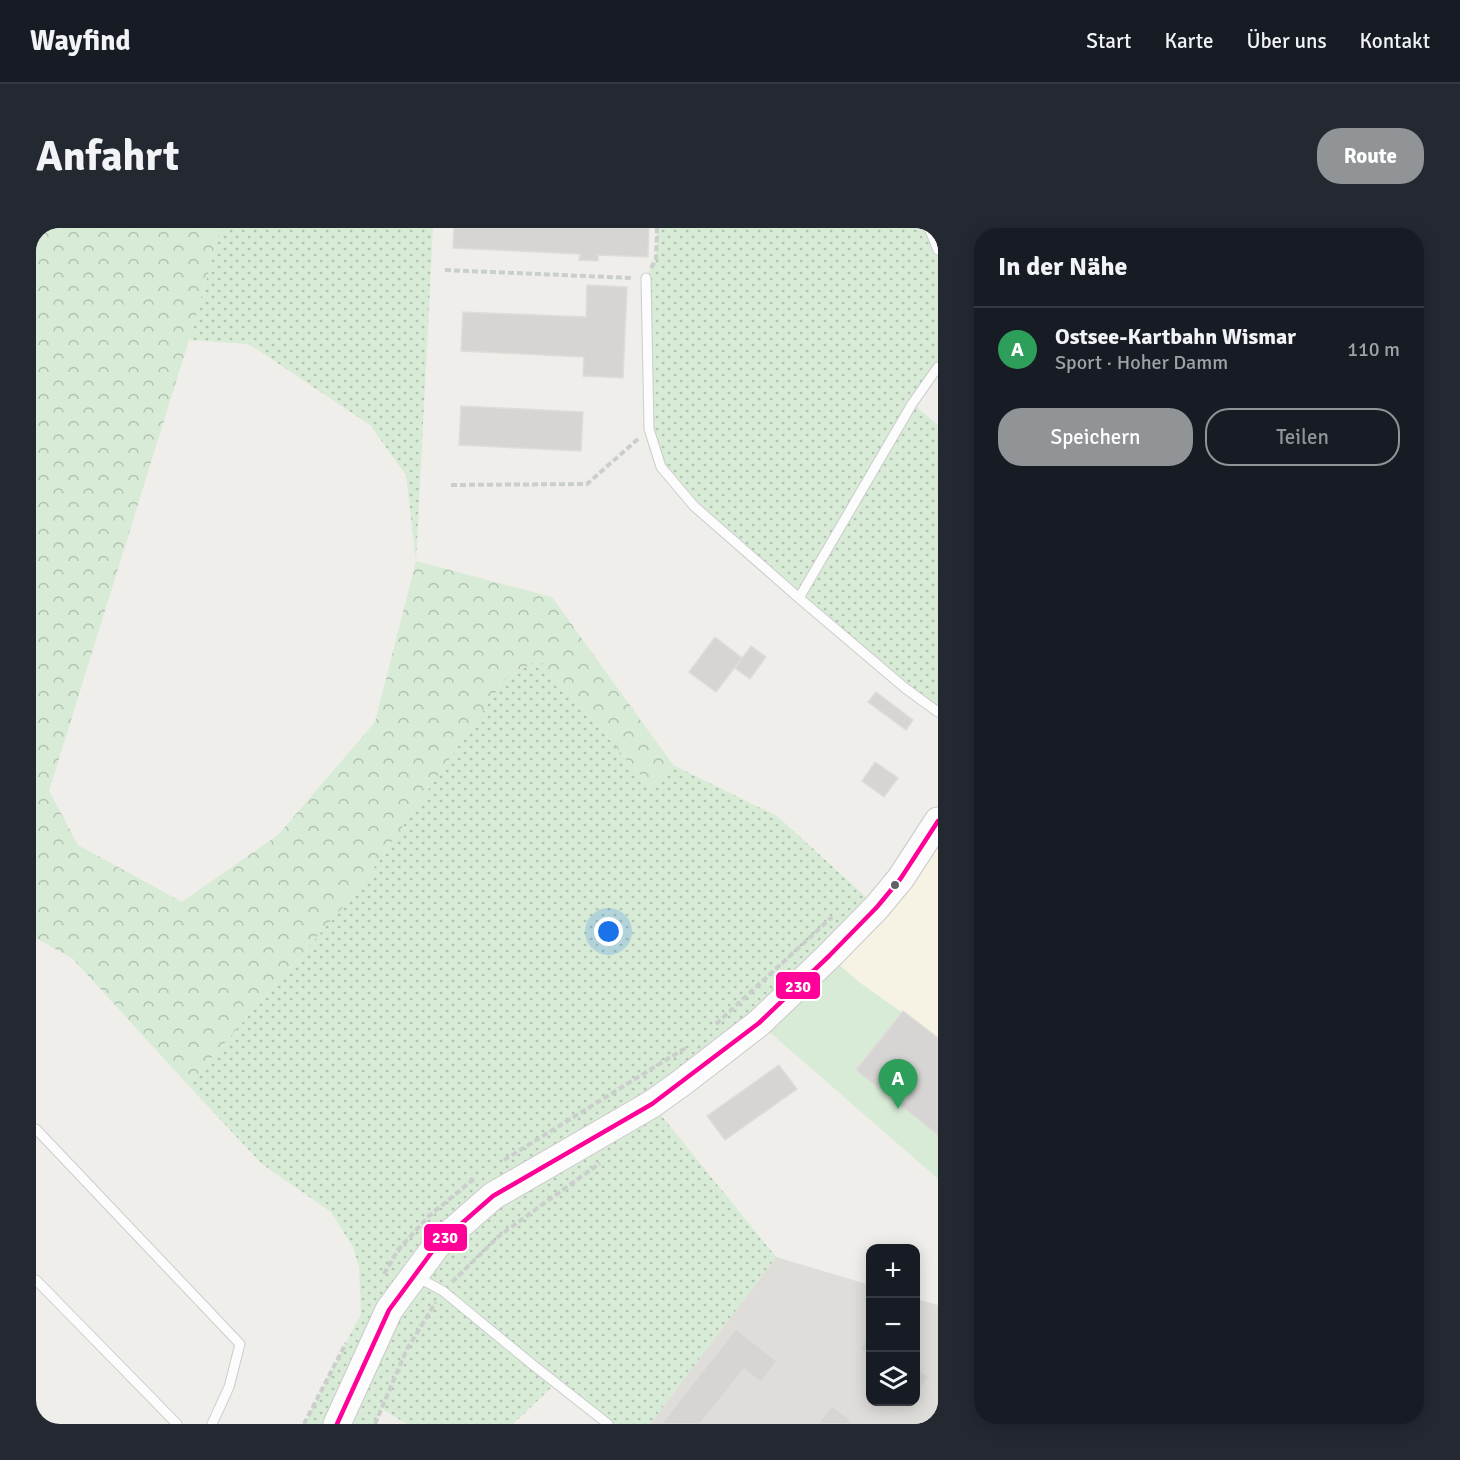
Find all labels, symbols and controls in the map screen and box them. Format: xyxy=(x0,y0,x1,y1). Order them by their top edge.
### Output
text: Wayfind xyxy=(30,24,131,58)
text: Start xyxy=(1086,28,1131,54)
text: Karte xyxy=(1164,28,1213,54)
text: Über uns xyxy=(1246,28,1327,54)
text: Kontakt xyxy=(1360,28,1430,54)
button: Route xyxy=(1317,128,1424,184)
text: Anfahrt xyxy=(36,131,179,182)
text: In der Nähe xyxy=(998,251,1128,283)
text: Ostsee-Kartbahn Wismar xyxy=(1055,323,1296,350)
text: A xyxy=(1011,337,1024,362)
text: 110 m xyxy=(1347,337,1400,362)
text: Sport · Hoher Damm xyxy=(1055,350,1228,375)
button: Speichern xyxy=(998,408,1193,466)
button: Teilen xyxy=(1205,408,1400,466)
unlabelled marker xyxy=(889,879,901,891)
your location xyxy=(594,917,623,946)
line badge: 230 xyxy=(775,971,821,1000)
text: 230 xyxy=(785,977,811,997)
pin: A xyxy=(878,1060,918,1109)
line badge: 230 xyxy=(423,1223,468,1252)
text: 230 xyxy=(432,1228,458,1248)
map controls xyxy=(866,1244,920,1406)
button: + xyxy=(866,1244,920,1298)
button: − xyxy=(866,1298,920,1352)
button: layers xyxy=(866,1352,920,1406)

